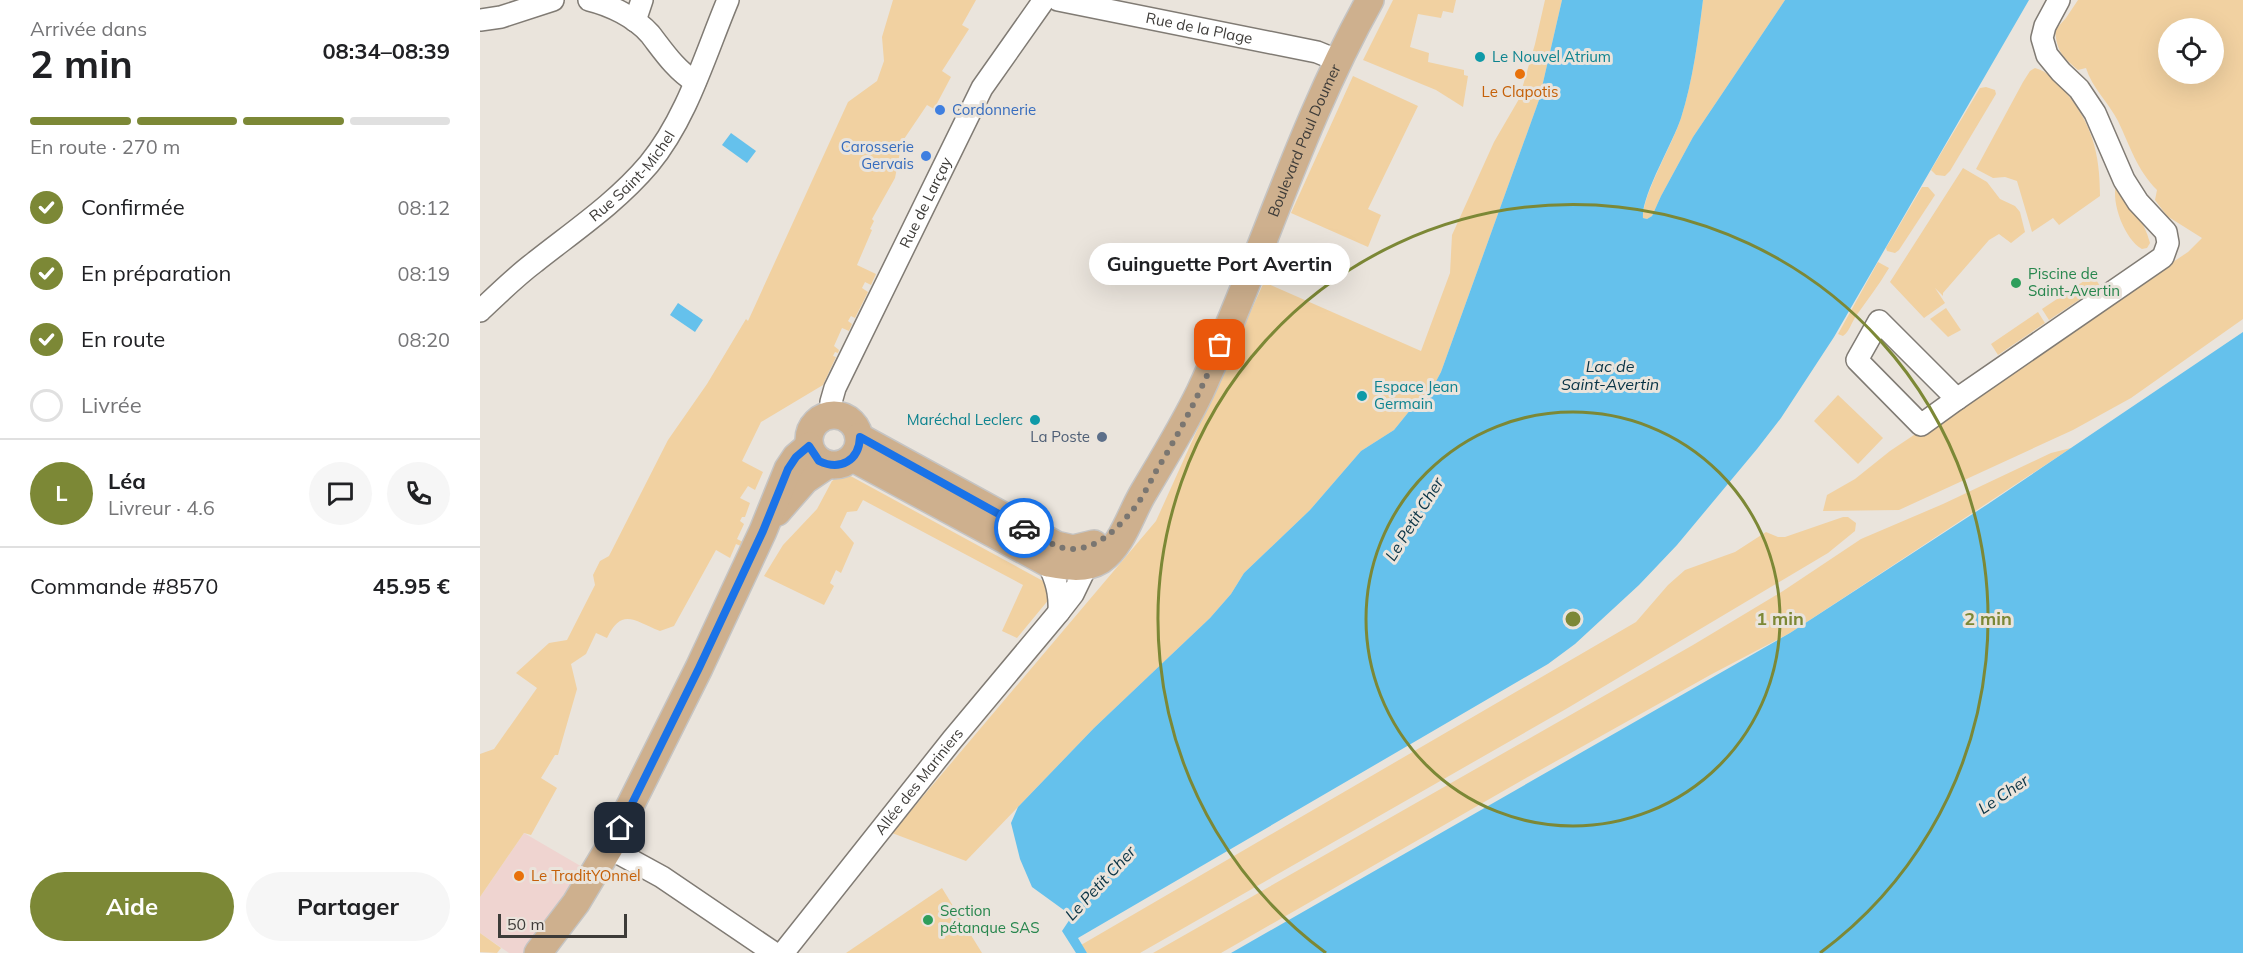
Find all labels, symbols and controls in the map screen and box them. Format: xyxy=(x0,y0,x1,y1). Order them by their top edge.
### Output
street label: Rue de la Plage xyxy=(1144,8,1254,48)
text: Arrivée dans xyxy=(30,16,147,41)
map controls xyxy=(2158,18,2224,84)
button: locate xyxy=(2158,18,2224,84)
text: 08:34–08:39 xyxy=(322,37,450,65)
text: 2 min xyxy=(30,39,133,88)
place label: Le Nouvel Atrium xyxy=(1492,47,1611,66)
marker: Le Nouvel Atrium xyxy=(1473,50,1487,64)
street label: Boulevard Paul Doumer xyxy=(1263,60,1345,219)
marker: Le Clapotis xyxy=(1513,67,1527,81)
place label: Le Clapotis xyxy=(1482,82,1558,101)
place label: Cordonnerie xyxy=(952,100,1036,119)
marker: Cordonnerie xyxy=(933,103,947,117)
street label: Rue Saint-Michel xyxy=(585,127,679,225)
text: En route · 270 m xyxy=(30,134,180,159)
place label: Carosserie Gervais xyxy=(841,137,914,173)
marker: Carosserie Gervais xyxy=(919,149,933,163)
street label: Rue de Larçay xyxy=(895,154,956,251)
icon: check xyxy=(30,191,63,224)
text: Confirmée xyxy=(81,193,185,221)
text: 08:12 xyxy=(397,195,450,220)
callout: Guinguette Port Avertin xyxy=(1090,243,1350,285)
text: Guinguette Port Avertin xyxy=(1107,251,1332,276)
icon: check xyxy=(30,257,63,290)
text: En préparation xyxy=(81,259,231,287)
text: 08:19 xyxy=(397,261,450,286)
place label: Piscine de Saint-Avertin xyxy=(2028,264,2120,300)
marker: Piscine de Saint-Avertin xyxy=(2009,276,2023,290)
pin xyxy=(1194,319,1245,370)
icon: check xyxy=(30,323,63,356)
text: En route xyxy=(81,325,165,353)
text: 08:20 xyxy=(397,327,450,352)
icon: bag xyxy=(1203,328,1236,361)
water label: Lac de Saint-Avertin xyxy=(1561,356,1659,394)
place label: Espace Jean Germain xyxy=(1374,377,1458,413)
marker: Espace Jean Germain xyxy=(1355,389,1369,403)
text: Livrée xyxy=(81,391,142,419)
place label: Maréchal Leclerc xyxy=(907,410,1023,429)
marker: Maréchal Leclerc xyxy=(1028,413,1042,427)
place label: La Poste xyxy=(1030,427,1090,446)
marker: La Poste xyxy=(1095,430,1109,444)
button: chat xyxy=(309,462,372,525)
button: phone xyxy=(387,462,450,525)
text: Léa xyxy=(108,467,146,495)
water label: Le Petit Cher xyxy=(1381,473,1448,564)
text: L xyxy=(55,479,68,507)
text: Livreur · 4.6 xyxy=(108,495,215,520)
courier xyxy=(994,498,1054,558)
icon: car xyxy=(1008,512,1041,545)
text: Commande #8570 xyxy=(30,572,218,600)
text: 45.95 € xyxy=(373,572,450,600)
text: 1 min xyxy=(1756,607,1804,630)
text: 2 min xyxy=(1964,607,2012,630)
centre of rings xyxy=(1563,609,1583,629)
street label: Allée des Mariniers xyxy=(870,724,967,838)
water label: Le Cher xyxy=(1974,769,2033,818)
pin xyxy=(594,802,645,853)
icon: home xyxy=(603,811,636,844)
water label: Le Petit Cher xyxy=(1061,841,1140,924)
place label: Le TraditYOnnel xyxy=(531,866,641,885)
marker: Le TraditYOnnel xyxy=(512,869,526,883)
button: Aide xyxy=(30,872,234,941)
button: Partager xyxy=(246,872,450,941)
place label: Section pétanque SAS xyxy=(940,901,1040,937)
scale bar xyxy=(498,911,627,938)
marker: Section pétanque SAS xyxy=(921,913,935,927)
text: 50 m xyxy=(507,914,544,934)

